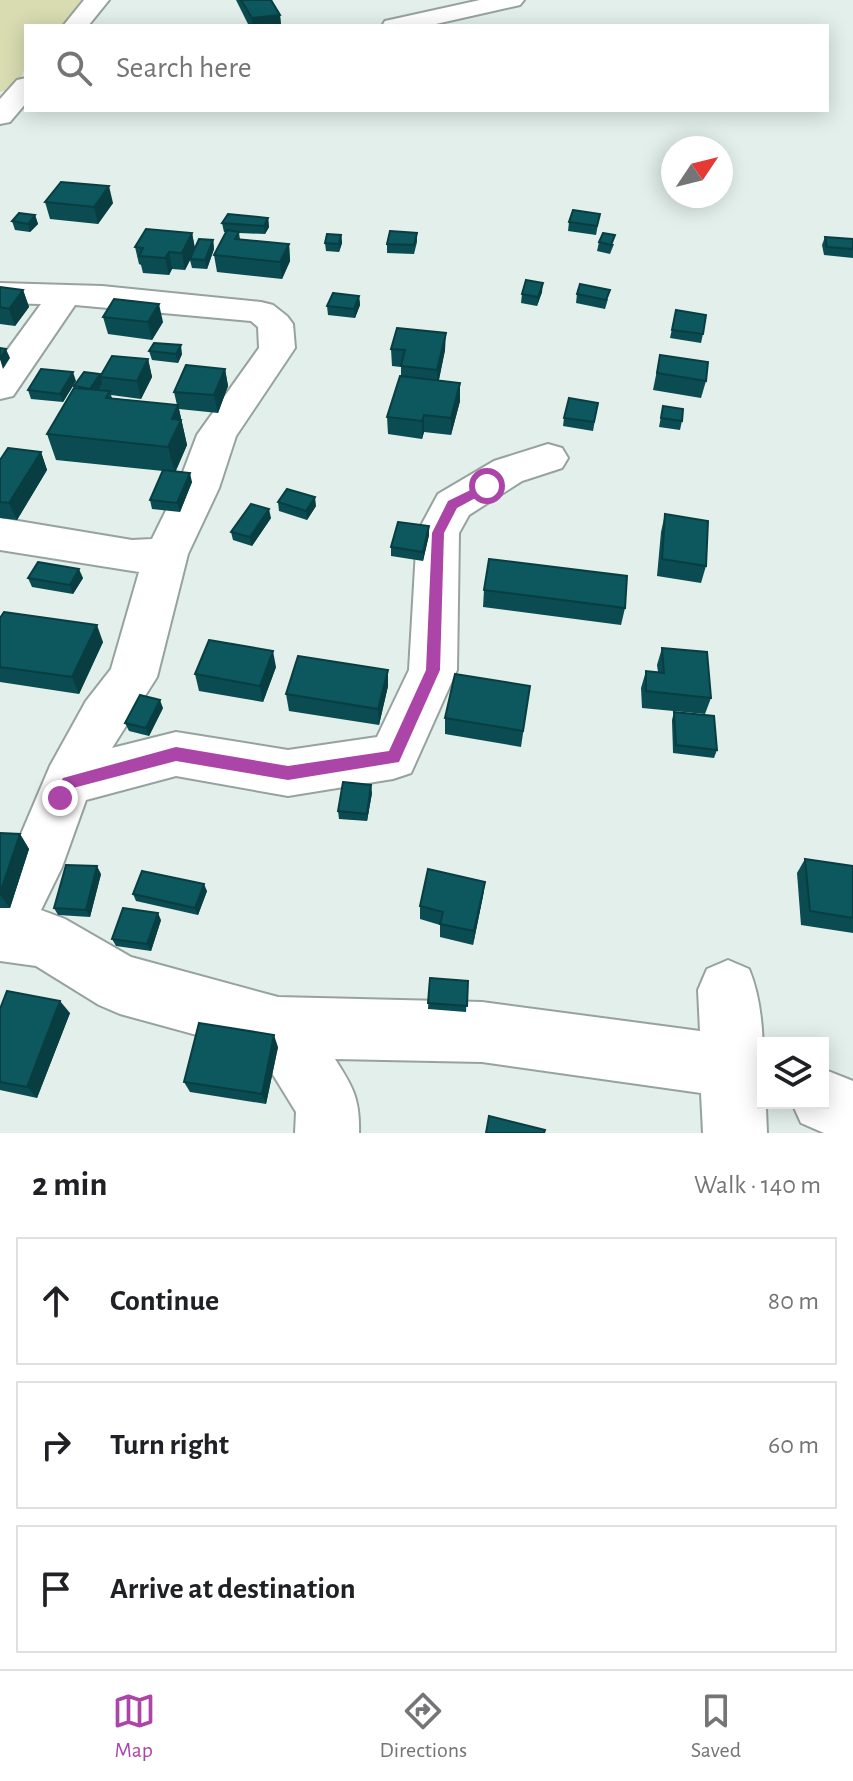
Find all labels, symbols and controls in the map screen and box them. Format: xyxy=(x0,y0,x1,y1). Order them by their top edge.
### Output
search box xyxy=(24,24,829,112)
icon: search xyxy=(52,46,96,90)
text: Search here xyxy=(116,53,252,83)
north arrow xyxy=(661,136,733,208)
route start xyxy=(469,468,505,504)
route end xyxy=(42,780,78,816)
map controls xyxy=(757,1037,829,1109)
button: layers xyxy=(757,1037,829,1109)
text: 2 min xyxy=(32,1168,107,1202)
text: Walk · 140 m xyxy=(694,1172,821,1198)
icon: ahead xyxy=(34,1279,78,1323)
text: Continue xyxy=(110,1286,219,1316)
text: 80 m xyxy=(768,1288,819,1314)
icon: right xyxy=(34,1423,78,1467)
text: Turn right xyxy=(110,1430,229,1460)
text: 60 m xyxy=(768,1432,819,1458)
icon: arrive xyxy=(34,1567,78,1611)
text: Arrive at destination xyxy=(110,1574,356,1604)
tab: Map xyxy=(112,1689,156,1763)
tab: Directions xyxy=(379,1689,467,1763)
tab: Saved xyxy=(691,1689,741,1763)

